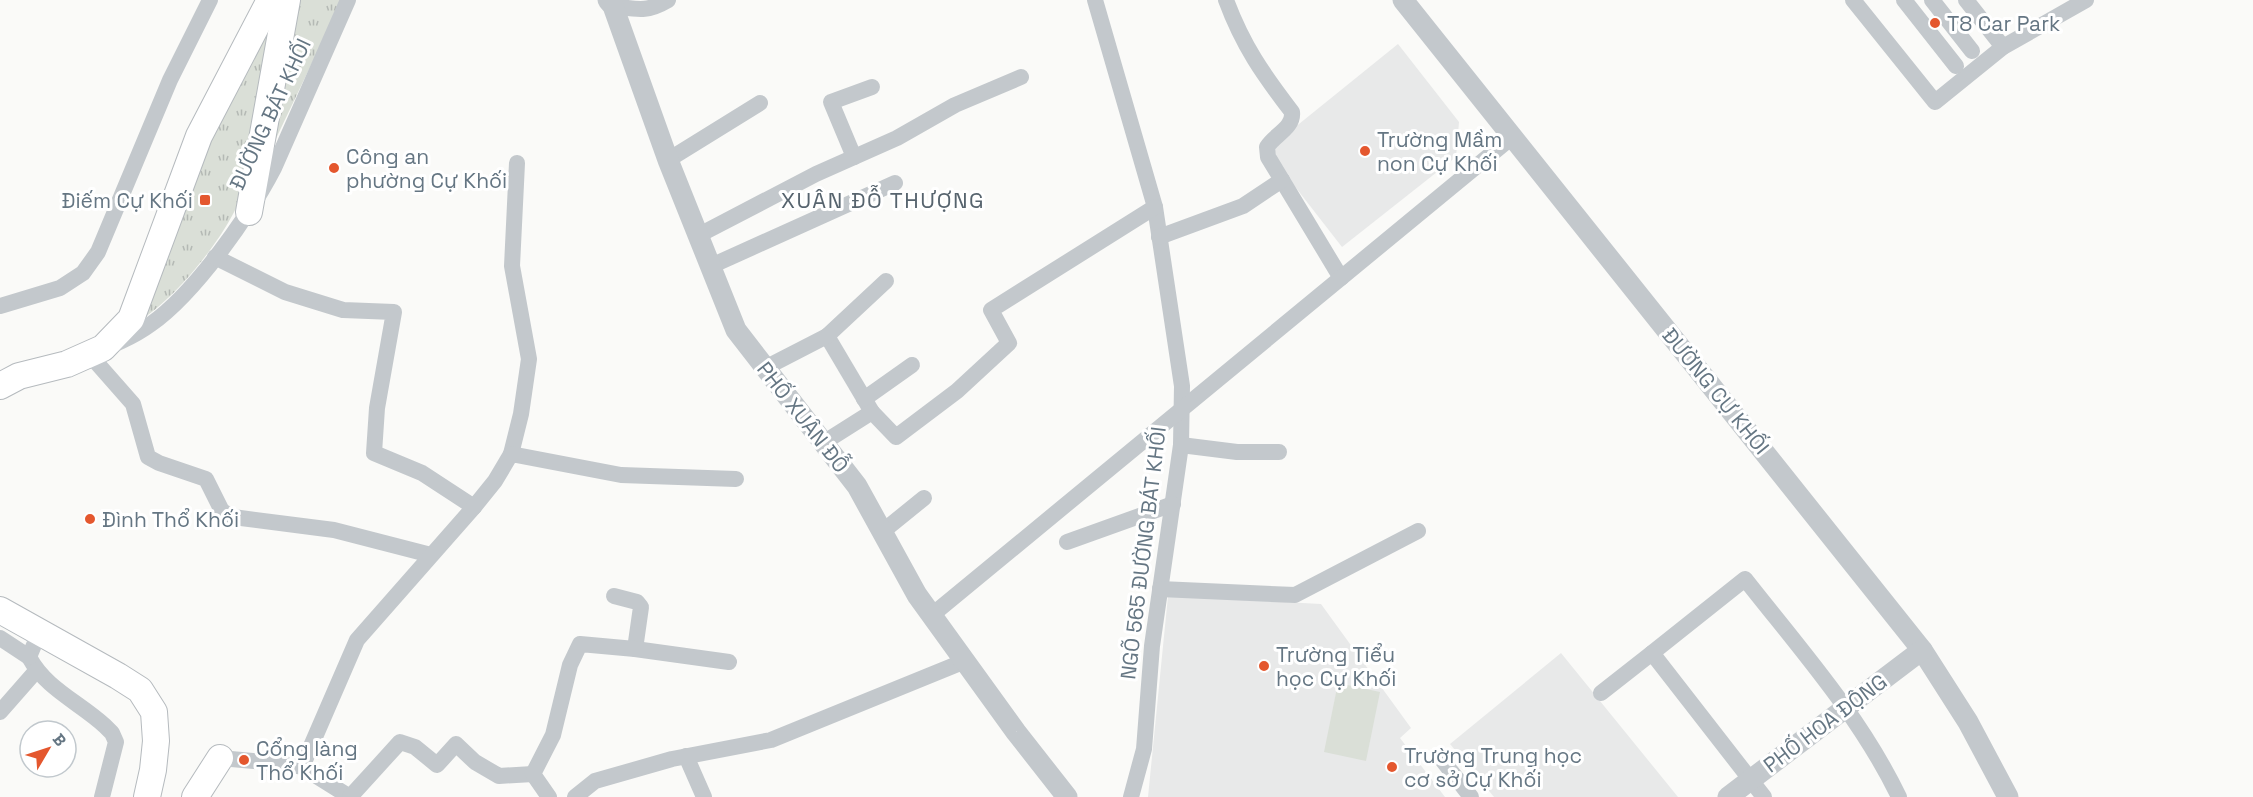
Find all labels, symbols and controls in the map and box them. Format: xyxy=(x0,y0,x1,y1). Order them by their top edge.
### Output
place label: T8 Car Park xyxy=(1947,10,2060,37)
marker: T8 Car Park xyxy=(1928,16,1942,30)
street label: ĐƯỜNG BÁT KHỐI xyxy=(222,34,317,194)
place label: Trường Mầm non Cự Khối xyxy=(1377,126,1502,177)
place label: Công an phường Cự Khối xyxy=(346,143,507,194)
marker: Trường Mầm non Cự Khối xyxy=(1358,144,1372,158)
marker: Công an phường Cự Khối xyxy=(327,161,341,175)
district label: XUÂN ĐỖ THƯỢNG xyxy=(781,184,985,214)
place label: Điếm Cự Khối xyxy=(61,187,193,214)
marker: Điếm Cự Khối xyxy=(198,193,212,207)
street label: ĐƯỜNG CỰ KHỐI xyxy=(1657,322,1776,460)
street label: PHỐ XUÂN ĐỖ xyxy=(751,354,857,478)
street label: NGÕ 565 ĐƯỜNG BÁT KHỐI xyxy=(1113,425,1172,681)
place label: Đình Thổ Khối xyxy=(102,506,239,533)
marker: Đình Thổ Khối xyxy=(83,512,97,526)
place label: Trường Tiểu học Cự Khối xyxy=(1276,641,1396,692)
marker: Trường Tiểu học Cự Khối xyxy=(1257,659,1271,673)
street label: PHỐ HOA ĐỘNG xyxy=(1757,667,1892,778)
north arrow xyxy=(18,719,78,779)
text: B xyxy=(48,729,71,751)
place label: Cổng làng Thổ Khối xyxy=(256,735,358,786)
place label: Trường Trung học cơ sở Cự Khối xyxy=(1404,742,1582,793)
marker: Cổng làng Thổ Khối xyxy=(237,753,251,767)
marker: Trường Trung học cơ sở Cự Khối xyxy=(1385,760,1399,774)

